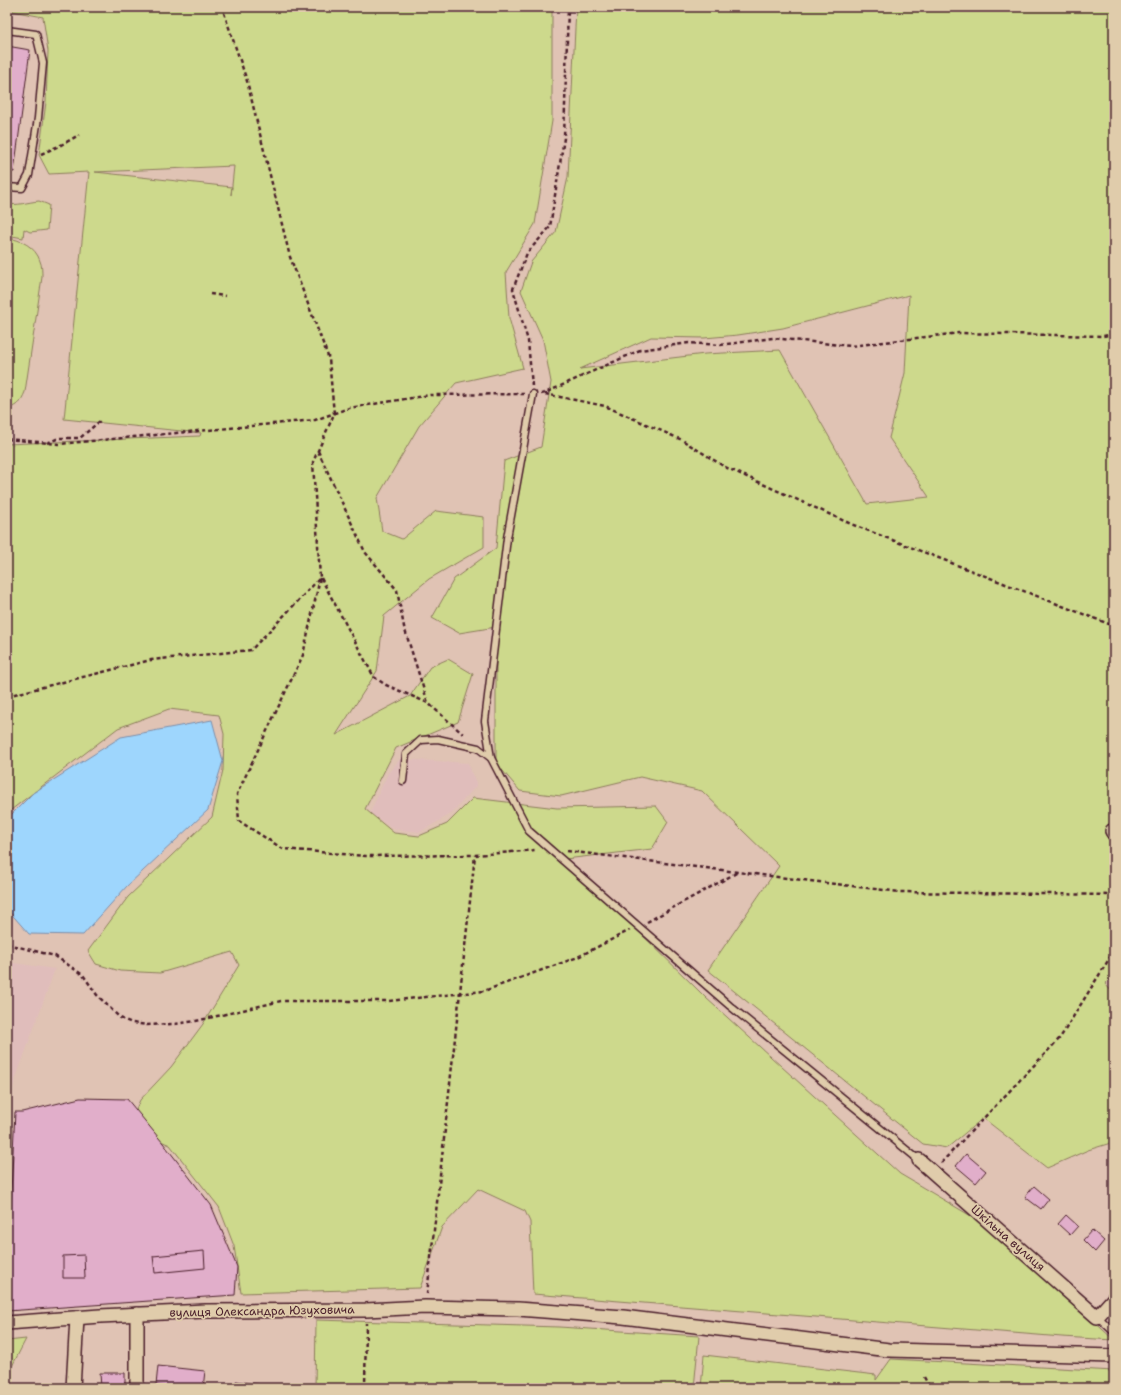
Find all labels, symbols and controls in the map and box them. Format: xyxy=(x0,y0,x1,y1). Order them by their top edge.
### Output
street label: Шкільна вулиця xyxy=(967,1201,1049,1275)
street label: вулиця Олександра Юзуховича xyxy=(169,1301,355,1321)

